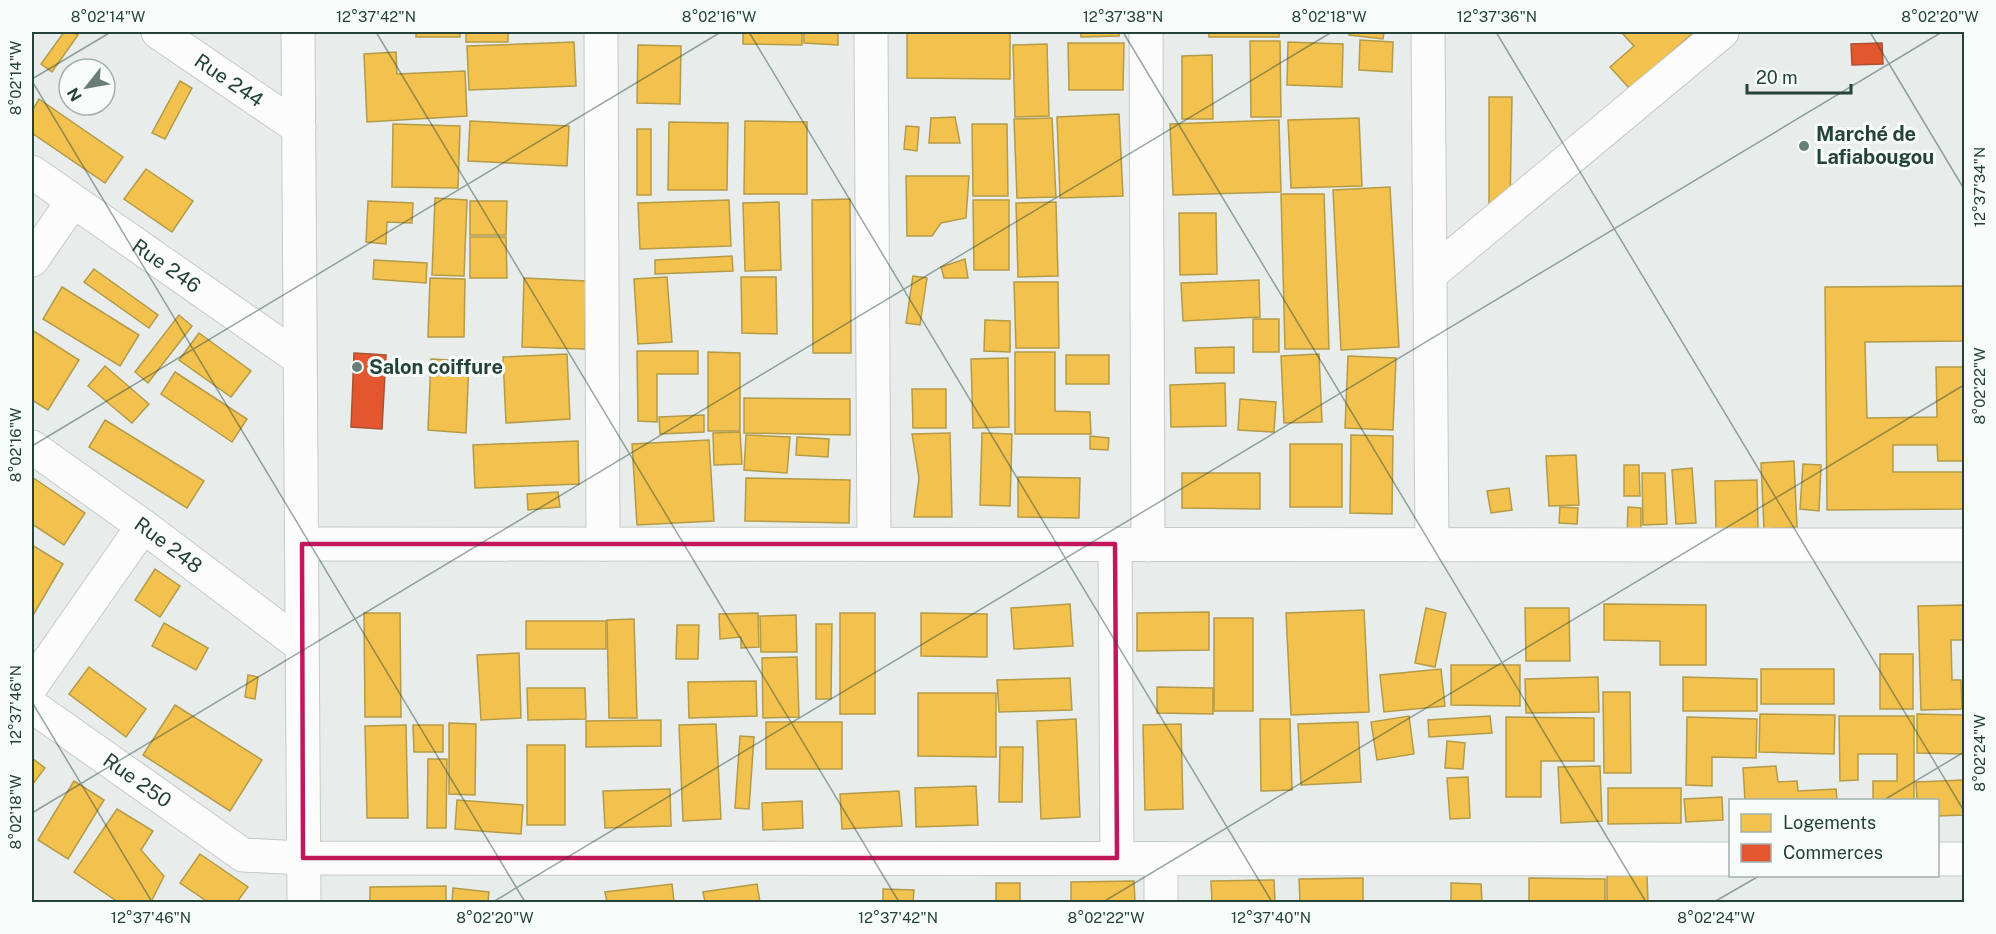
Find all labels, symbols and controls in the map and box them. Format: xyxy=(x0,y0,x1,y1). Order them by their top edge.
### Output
text: 8°02'14"W xyxy=(71,8,145,25)
text: 12°37'42"N xyxy=(336,8,416,25)
text: 8°02'16"W xyxy=(682,8,756,25)
text: 12°37'38"N xyxy=(1083,8,1163,25)
text: 8°02'18"W xyxy=(1292,8,1367,25)
text: 12°37'36"N xyxy=(1457,8,1537,25)
text: 8°02'20"W xyxy=(1901,8,1979,25)
text: 8°02'14"W xyxy=(7,41,24,115)
street label: Rue 244 xyxy=(190,48,268,112)
north arrow xyxy=(57,57,117,117)
scale bar xyxy=(1747,57,1850,95)
text: 20 m xyxy=(1756,67,1798,88)
text: N xyxy=(63,84,86,105)
place label: Marché de Lafiabougou xyxy=(1816,122,1934,169)
marker: Marché de Lafiabougou xyxy=(1797,139,1811,153)
text: 12°37'34"N xyxy=(1971,147,1988,227)
street label: Rue 246 xyxy=(128,234,205,298)
text: 8°02'22"W xyxy=(1971,347,1988,425)
place label: Salon coiffure xyxy=(369,355,503,379)
marker: Salon coiffure xyxy=(350,360,364,374)
text: 8°02'16"W xyxy=(7,408,24,482)
street label: Rue 248 xyxy=(130,512,207,578)
text: 12°37'46"N xyxy=(7,665,24,745)
text: 8°02'24"W xyxy=(1971,714,1988,792)
street label: Rue 250 xyxy=(99,748,176,813)
text: 8°02'18"W xyxy=(7,775,24,850)
legend xyxy=(1729,799,1939,877)
text: Logements xyxy=(1783,812,1876,833)
text: Commerces xyxy=(1783,842,1883,863)
text: 12°37'46"N xyxy=(111,909,191,926)
text: 8°02'20"W xyxy=(456,909,534,926)
text: 12°37'42"N xyxy=(858,909,938,926)
text: 8°02'22"W xyxy=(1067,909,1145,926)
text: 12°37'40"N xyxy=(1231,909,1311,926)
text: 8°02'24"W xyxy=(1677,909,1755,926)

